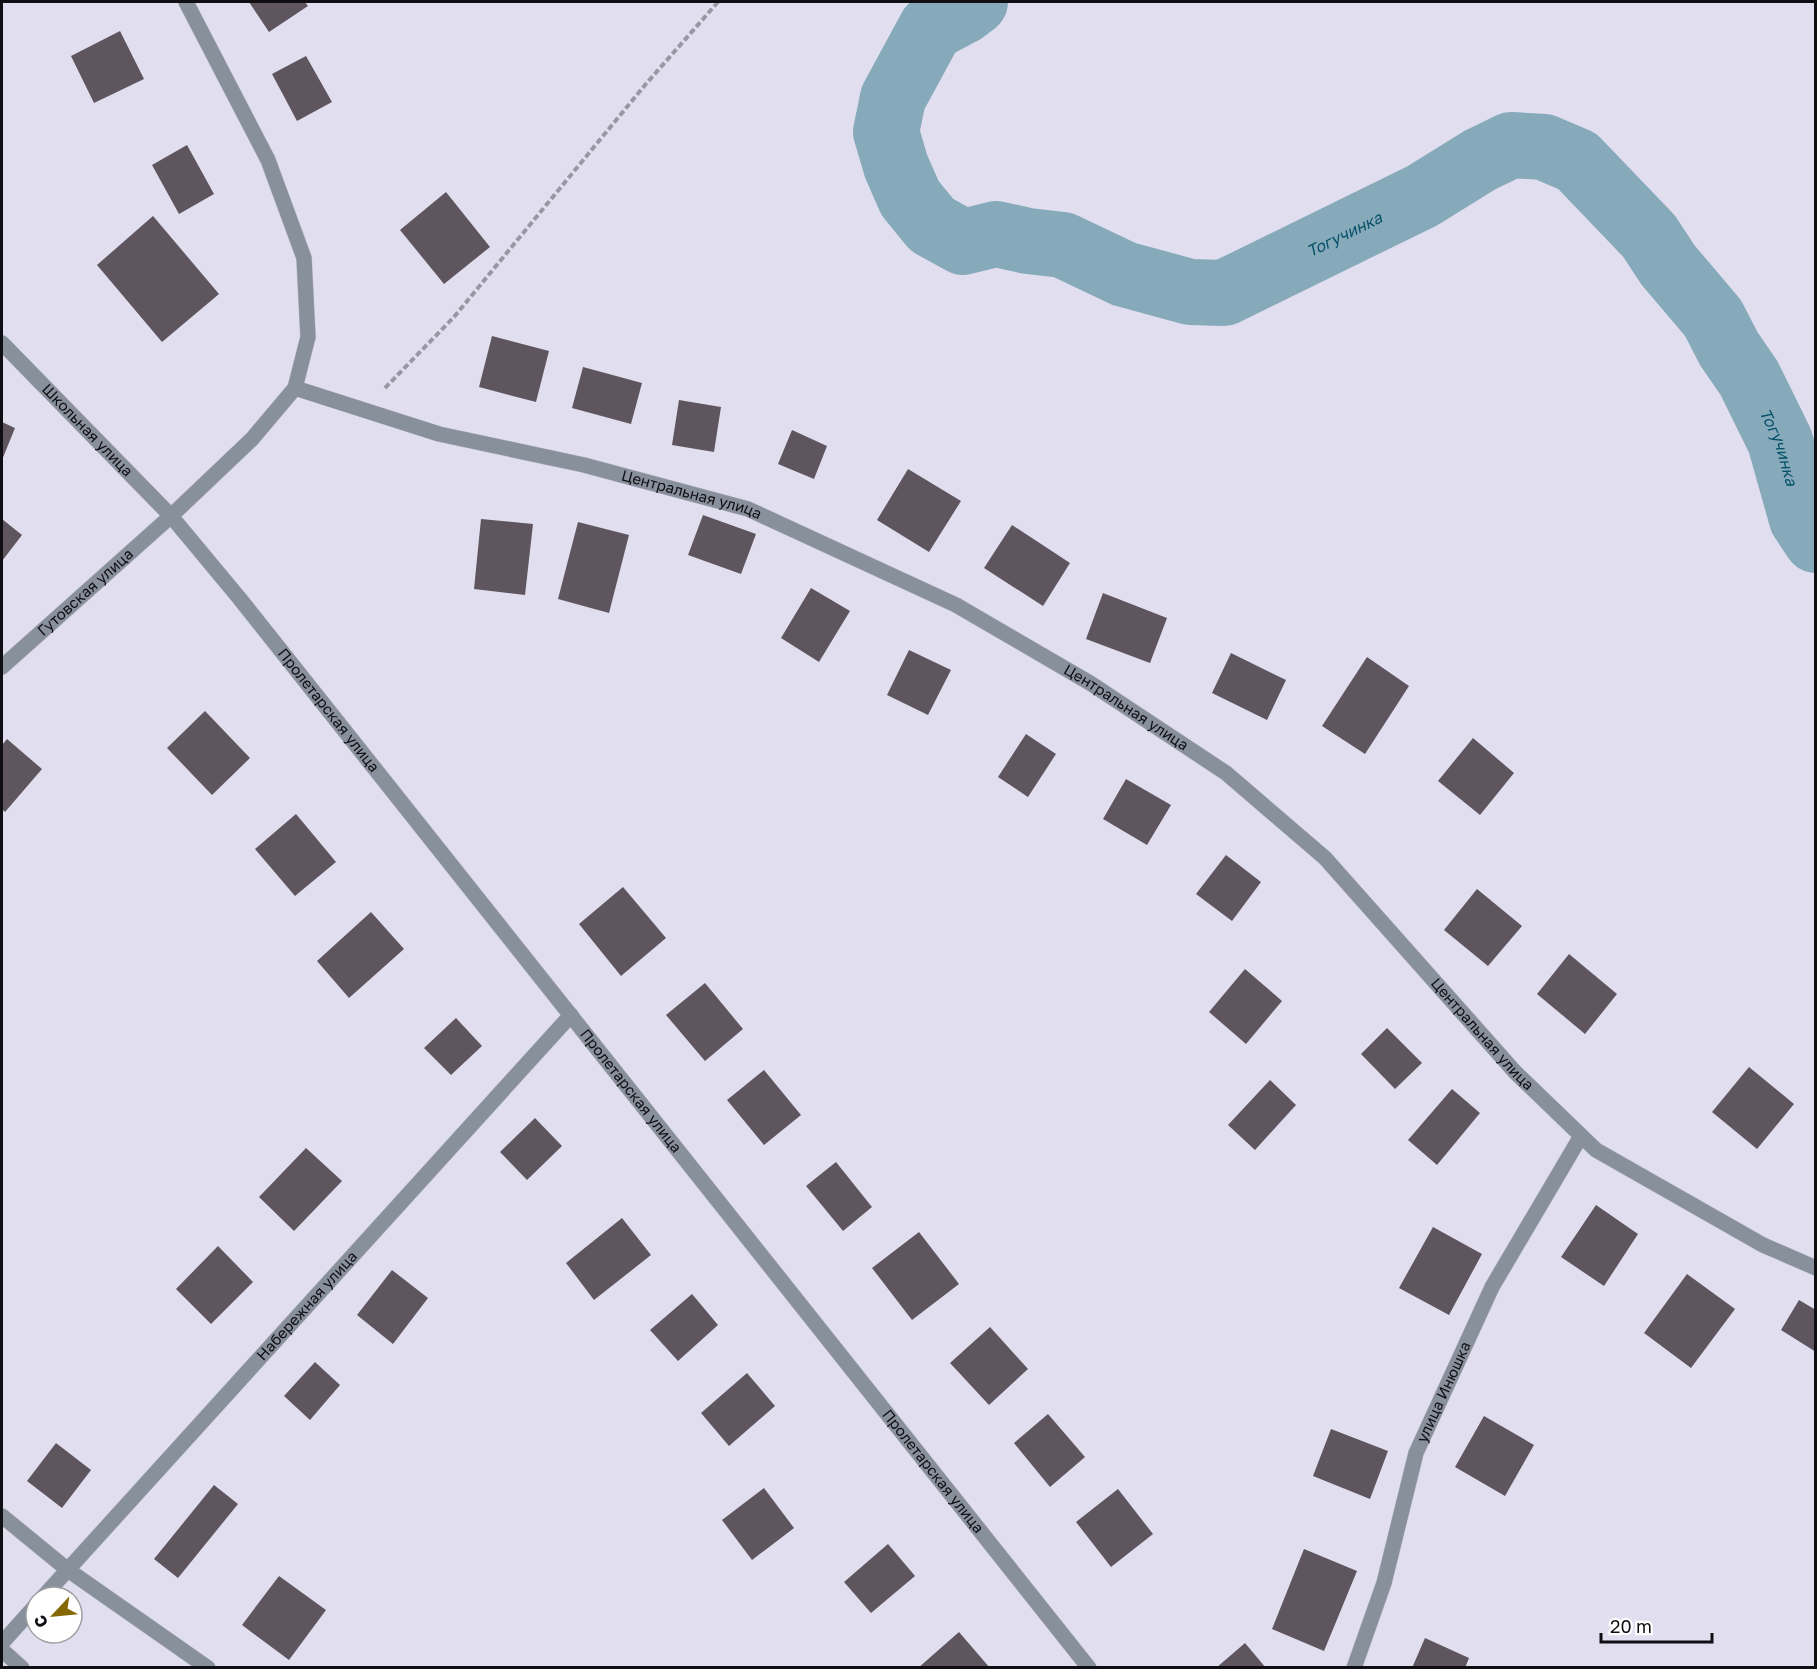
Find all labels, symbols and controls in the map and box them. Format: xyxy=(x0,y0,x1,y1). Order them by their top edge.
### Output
water label: Тогучинка xyxy=(1303,207,1386,261)
street label: Школьная улица xyxy=(39,380,137,480)
water label: Тогучинка xyxy=(1755,405,1802,489)
street label: Центральная улица xyxy=(620,465,765,522)
street label: Гутовская улица xyxy=(33,544,136,639)
street label: Пролетарская улица xyxy=(275,644,384,775)
street label: Центральная улица xyxy=(1061,660,1192,754)
street label: Центральная улица xyxy=(1428,974,1538,1093)
street label: Пролетарская улица xyxy=(577,1025,686,1156)
street label: Набережная улица xyxy=(252,1247,360,1364)
street label: улица Инюшка xyxy=(1412,1338,1474,1445)
street label: Пролетарская улица xyxy=(879,1405,988,1536)
north arrow xyxy=(24,1585,84,1645)
scale bar xyxy=(1601,1606,1712,1644)
text: С xyxy=(29,1612,52,1631)
text: 20 m xyxy=(1610,1615,1652,1637)

